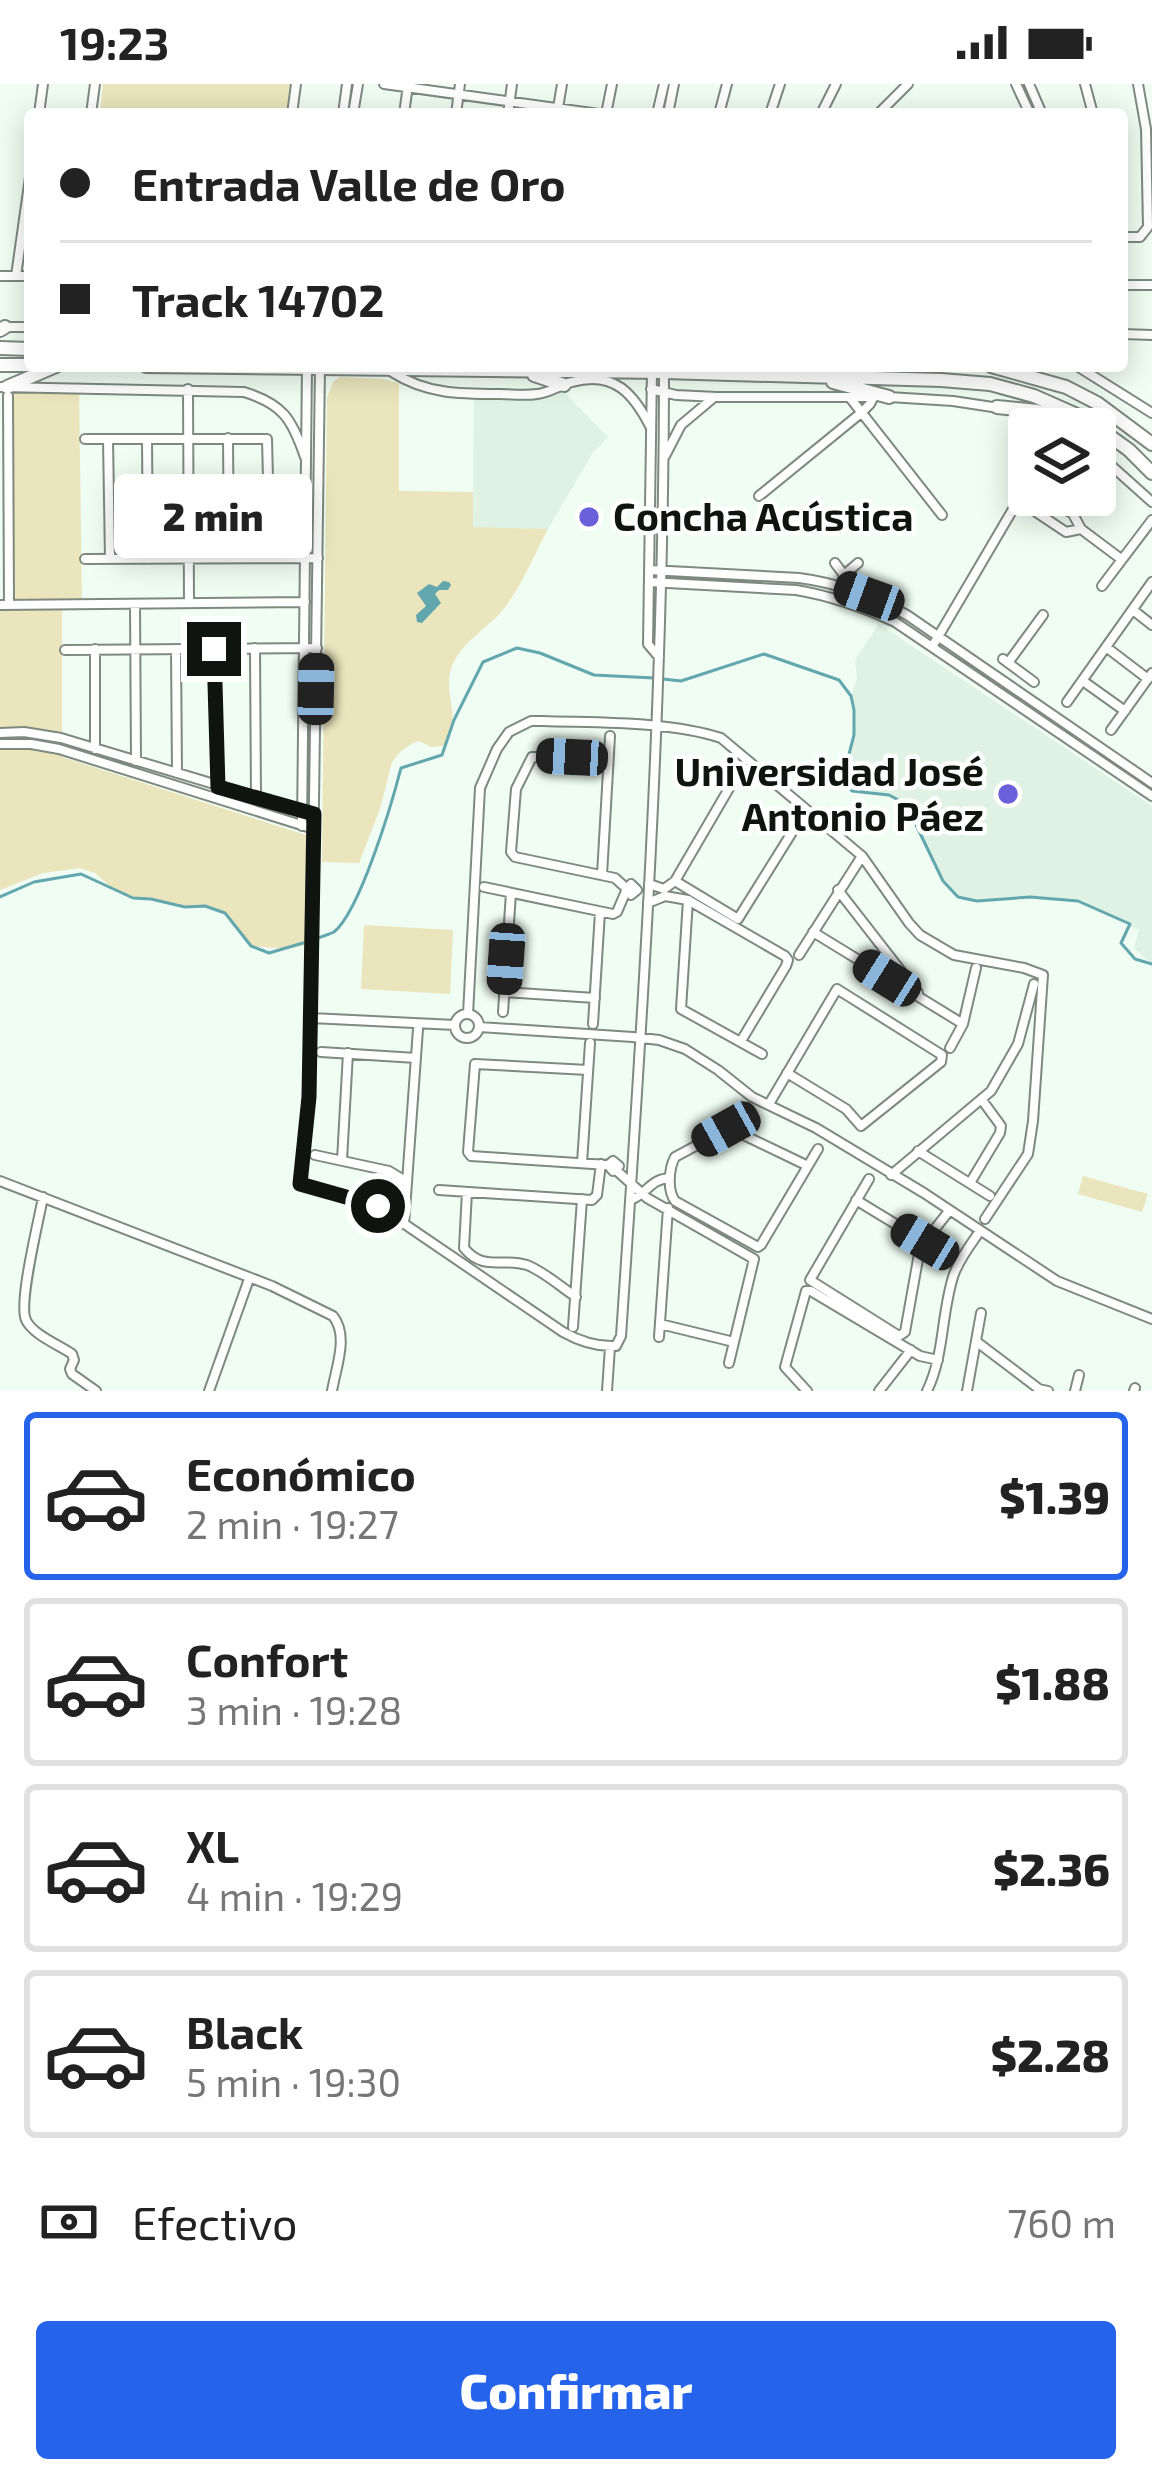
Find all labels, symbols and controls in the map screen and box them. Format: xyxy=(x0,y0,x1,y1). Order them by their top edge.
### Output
text: 19:23 xyxy=(60,15,169,69)
text: Entrada Valle de Oro xyxy=(132,156,566,210)
text: Track 14702 xyxy=(132,272,384,326)
map controls xyxy=(1008,408,1116,516)
button: layers xyxy=(1008,408,1116,516)
callout: 2 min xyxy=(115,475,313,559)
text: 2 min xyxy=(162,492,264,539)
place label: Concha Acústica xyxy=(613,492,913,539)
marker: Concha Acústica xyxy=(576,504,602,530)
car xyxy=(829,567,909,625)
route end xyxy=(187,622,241,676)
car xyxy=(297,653,335,725)
car xyxy=(535,737,609,777)
place label: Universidad José Antonio Páez xyxy=(675,747,984,839)
marker: Universidad José Antonio Páez xyxy=(995,781,1021,807)
car xyxy=(486,922,526,996)
car xyxy=(847,944,927,1012)
car xyxy=(686,1096,766,1162)
route start xyxy=(351,1179,405,1233)
car xyxy=(885,1208,965,1276)
icon: car xyxy=(42,1442,150,1550)
text: Económico xyxy=(186,1446,416,1500)
text: $1.39 xyxy=(999,1469,1110,1523)
text: 2 min · 19:27 xyxy=(186,1500,399,1547)
icon: car xyxy=(42,1628,150,1736)
text: Confort xyxy=(186,1632,348,1686)
text: $1.88 xyxy=(995,1655,1110,1709)
text: 3 min · 19:28 xyxy=(186,1686,402,1733)
icon: car xyxy=(42,1814,150,1922)
text: XL xyxy=(186,1818,239,1872)
text: $2.36 xyxy=(993,1841,1110,1895)
text: 4 min · 19:29 xyxy=(186,1872,403,1919)
icon: car xyxy=(42,2000,150,2108)
text: Black xyxy=(186,2004,303,2058)
text: $2.28 xyxy=(991,2027,1110,2081)
text: 5 min · 19:30 xyxy=(186,2058,401,2105)
icon: cash xyxy=(36,2189,102,2255)
text: Efectivo xyxy=(132,2195,298,2249)
text: 760 m xyxy=(1007,2199,1116,2246)
button: Confirmar xyxy=(36,2321,1116,2459)

